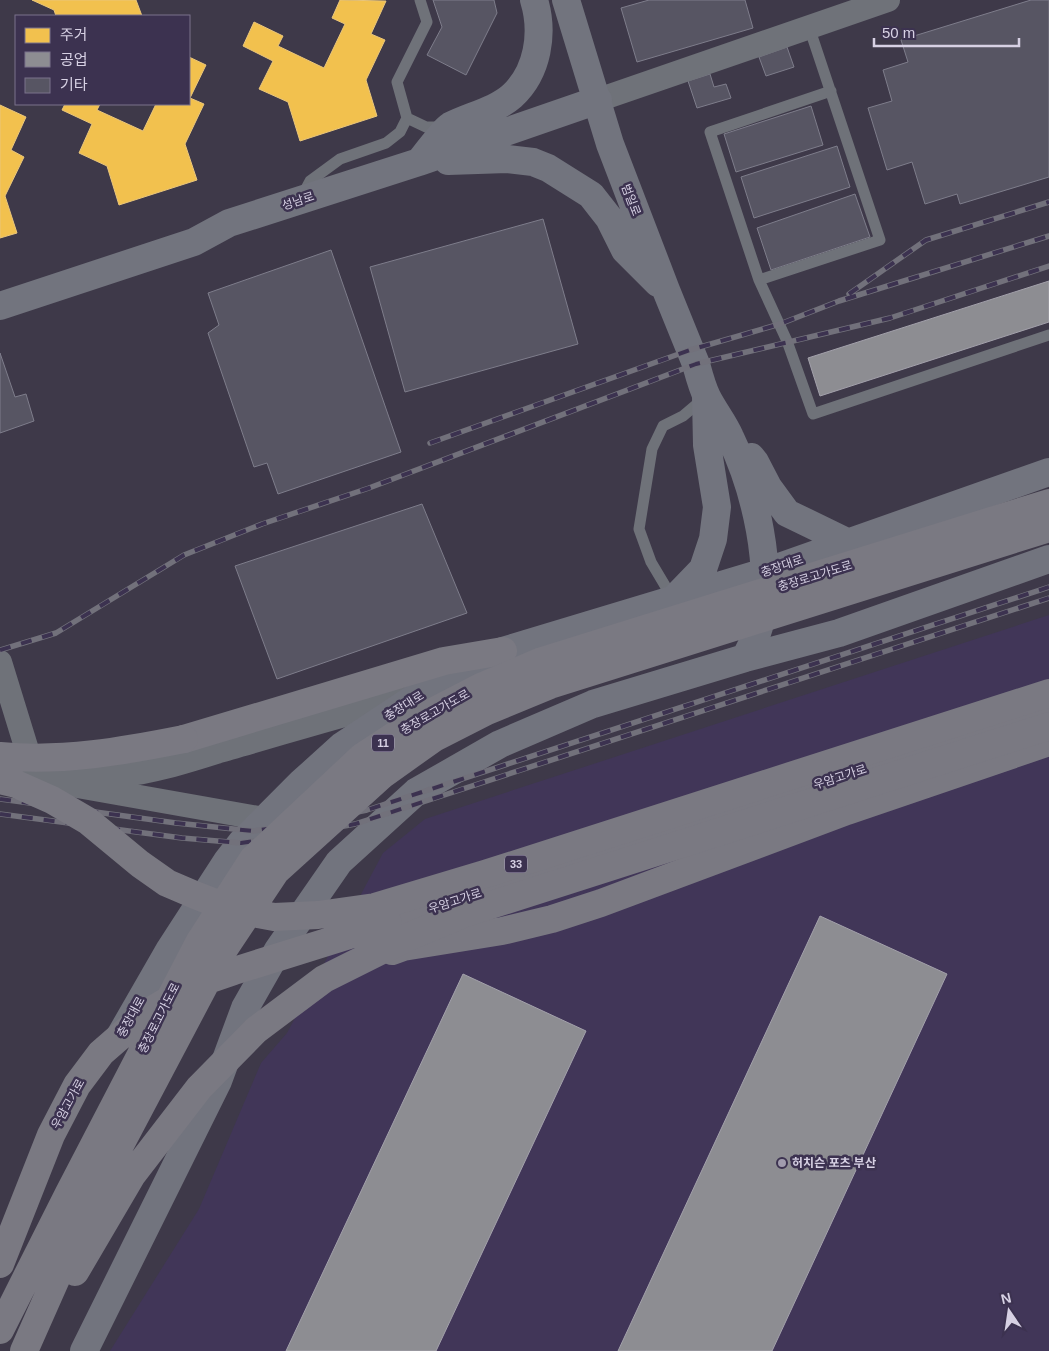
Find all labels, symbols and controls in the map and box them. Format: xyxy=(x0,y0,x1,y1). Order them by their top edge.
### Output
legend xyxy=(15,15,190,105)
scale bar xyxy=(874,15,1019,47)
text: 50 m xyxy=(882,24,915,41)
text: 주거 xyxy=(60,26,88,43)
text: 공업 xyxy=(60,51,88,68)
text: 기타 xyxy=(60,76,88,93)
street label: 범일로 xyxy=(619,182,643,218)
street label: 성남로 xyxy=(280,189,316,213)
street label: 충장대로 xyxy=(759,552,805,580)
street label: 충장로고가도로 xyxy=(776,558,854,594)
street label: 충장로고가도로 xyxy=(398,687,472,737)
street label: 충장대로 xyxy=(382,688,426,724)
road number: 11 xyxy=(372,734,394,751)
street label: 우암고가로 xyxy=(812,762,868,792)
road number: 33 xyxy=(505,856,527,872)
street label: 우암고가로 xyxy=(427,886,483,916)
street label: 충장로고가도로 xyxy=(135,980,183,1056)
street label: 충장대로 xyxy=(114,994,148,1040)
street label: 우암고가로 xyxy=(48,1076,88,1132)
place label: 허치슨 포츠 부산 xyxy=(792,1156,876,1170)
marker: 허치슨 포츠 부산 xyxy=(776,1157,788,1169)
north arrow xyxy=(984,1286,1034,1336)
text: N xyxy=(999,1289,1013,1307)

